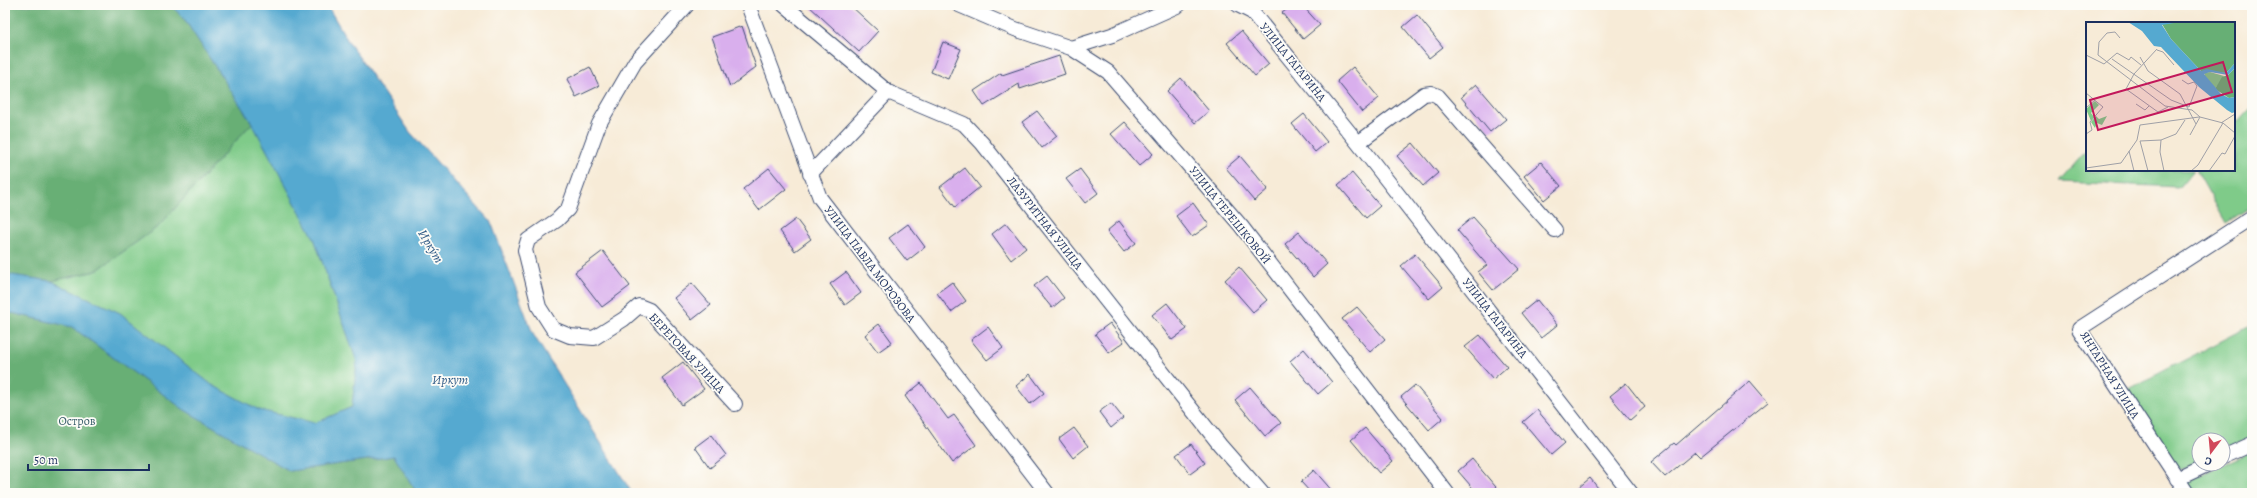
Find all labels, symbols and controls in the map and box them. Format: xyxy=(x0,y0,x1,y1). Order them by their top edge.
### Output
street label: УЛИЦА ГАГАРИНА xyxy=(1256,19,1330,106)
inset map xyxy=(2086,22,2235,171)
street label: УЛИЦА ТЕРЕШКОВОЙ xyxy=(1186,163,1274,267)
street label: ЛАЗУРИТНАЯ УЛИЦА xyxy=(1003,173,1087,274)
street label: УЛИЦА ПАВЛА МОРОЗОВА xyxy=(821,202,920,327)
water label: Ирку́т xyxy=(414,226,448,266)
street label: УЛИЦА ГАГАРИНА xyxy=(1459,275,1532,362)
street label: БЕРЕГОВАЯ УЛИЦА xyxy=(645,309,729,397)
street label: ЯНТАРНАЯ УЛИЦА xyxy=(2077,328,2144,423)
water label: Иркут xyxy=(432,371,469,388)
park label: Остров xyxy=(59,413,96,429)
north arrow xyxy=(2191,432,2231,472)
scale bar xyxy=(28,446,149,472)
text: 50 m xyxy=(34,452,58,468)
text: С xyxy=(2203,453,2214,469)

